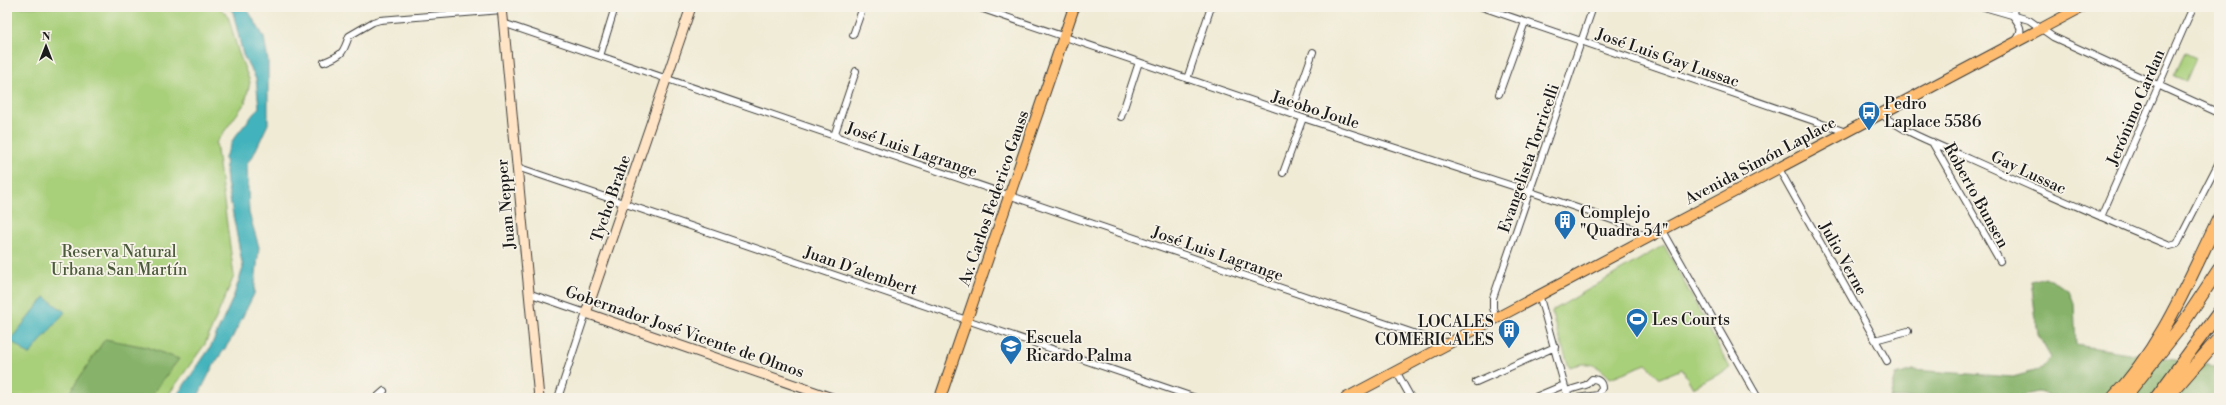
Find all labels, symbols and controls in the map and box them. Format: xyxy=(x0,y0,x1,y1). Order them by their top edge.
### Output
street label: José Luis Gay Lussac xyxy=(1592,24,1742,92)
north arrow xyxy=(26,26,66,66)
text: N xyxy=(42,30,51,44)
street label: Jerónimo Cardan xyxy=(2102,46,2170,169)
street label: Evangelista Torricelli xyxy=(1494,81,1564,235)
street label: Jacobo Joule xyxy=(1268,86,1362,134)
place label: Pedro Laplace 5586 xyxy=(1884,94,1982,132)
bus stop icon: Pedro Laplace 5586 xyxy=(1856,99,1882,132)
street label: Av. Carlos Federico Gauss xyxy=(954,108,1033,290)
street label: Avenida Simón Laplace xyxy=(1680,112,1840,210)
street label: José Luis Lagrange xyxy=(842,118,980,182)
street label: Roberto Bunsen xyxy=(1939,140,2013,252)
street label: Gay Lussac xyxy=(1988,147,2069,199)
street label: Tycho Brahe xyxy=(587,152,635,245)
street label: Juan Nepper xyxy=(492,158,520,251)
place label: Complejo "Quadra 54" xyxy=(1580,203,1668,241)
building icon: Complejo "Quadra 54" xyxy=(1552,208,1578,241)
street label: Julio Verne xyxy=(1814,217,1872,299)
street label: José Luis Lagrange xyxy=(1148,222,1286,286)
park label: Reserva Natural Urbana San Martín xyxy=(51,242,188,280)
street label: Juan D´alembert xyxy=(800,242,920,300)
street label: Gobernador José Vicente de Olmos xyxy=(563,282,807,382)
sports icon: Les Courts xyxy=(1624,306,1650,339)
place label: Les Courts xyxy=(1652,310,1730,330)
place label: LOCALES COMERICALES xyxy=(1375,312,1494,350)
building icon: LOCALES COMERICALES xyxy=(1496,317,1522,350)
place label: Escuela Ricardo Palma xyxy=(1026,328,1133,366)
school or university icon: Escuela Ricardo Palma xyxy=(998,333,1024,366)

